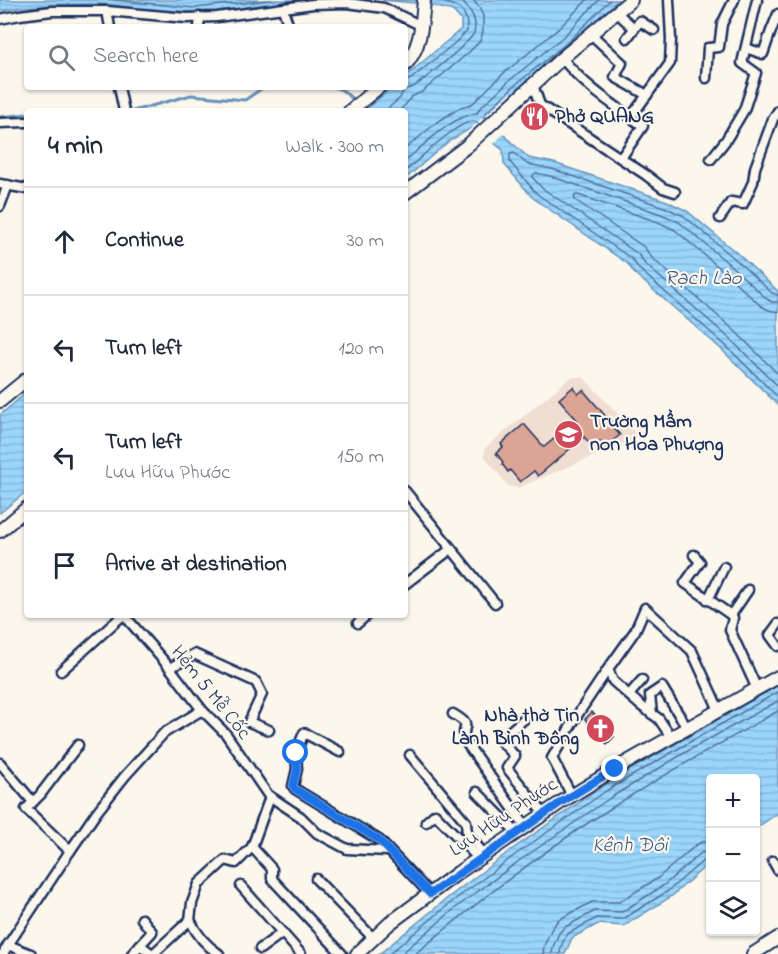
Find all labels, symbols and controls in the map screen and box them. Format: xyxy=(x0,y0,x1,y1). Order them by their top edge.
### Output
search box xyxy=(24,24,408,90)
icon: search xyxy=(45,41,78,74)
text: Search here xyxy=(93,41,198,73)
restaurant icon: Phở QUANG xyxy=(518,101,550,133)
place label: Phở QUANG xyxy=(555,103,655,132)
text: 4 min xyxy=(48,128,103,166)
text: Walk · 300 m xyxy=(285,133,384,162)
icon: ahead xyxy=(48,225,81,258)
text: Continue xyxy=(105,225,184,257)
text: 30 m xyxy=(347,227,384,256)
water label: Rạch Lào xyxy=(665,264,742,294)
icon: left xyxy=(48,333,81,366)
text: Turn left xyxy=(105,333,182,365)
text: 120 m xyxy=(339,335,384,364)
place label: Trường Mầm non Hoa Phượng xyxy=(590,408,723,461)
school or university icon: Trường Mầm non Hoa Phượng xyxy=(553,418,585,450)
text: Turn left xyxy=(105,427,182,459)
icon: left xyxy=(48,441,81,474)
text: 150 m xyxy=(337,443,384,472)
text: Lưu Hữu Phước xyxy=(105,459,230,488)
icon: arrive xyxy=(48,549,81,582)
text: Arrive at destination xyxy=(105,549,287,581)
street label: Hẻm 5 Mễ Cốc xyxy=(163,640,257,746)
place label: Nhà thờ Tin Lành Bình Đông xyxy=(452,702,579,755)
church icon: Nhà thờ Tin Lành Bình Đông xyxy=(584,712,616,744)
route start xyxy=(282,739,308,765)
route end xyxy=(601,755,627,781)
street label: Lưu Hữu Phước xyxy=(444,771,564,865)
map controls xyxy=(706,774,760,936)
button: + xyxy=(706,774,760,828)
button: − xyxy=(706,828,760,882)
water label: Kênh Đôi xyxy=(592,831,670,861)
button: layers xyxy=(706,882,760,936)

